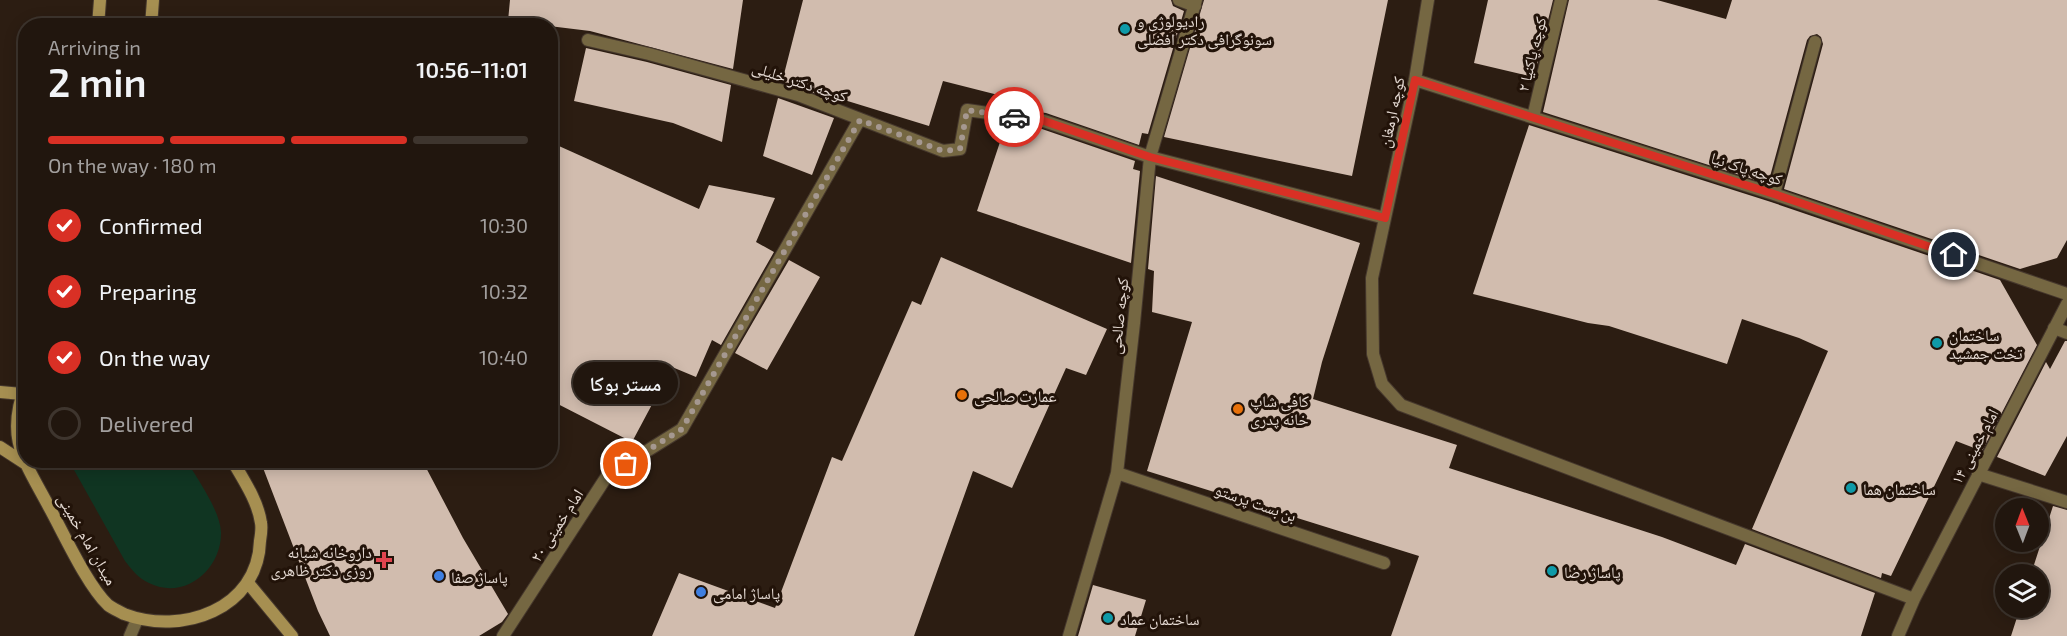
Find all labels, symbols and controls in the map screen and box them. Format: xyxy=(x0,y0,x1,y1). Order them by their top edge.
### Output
place label: رادیولوژی و سونوگرافی دکتر افضلی xyxy=(1137,11,1272,50)
street label: کوچه پاکنیا ۲ xyxy=(1513,14,1551,94)
marker: رادیولوژی و سونوگرافی دکتر افضلی xyxy=(1118,22,1132,36)
text: Arriving in xyxy=(48,35,141,59)
text: 10:56–11:01 xyxy=(416,56,528,82)
street label: کوچه دکتر خلیلی xyxy=(749,57,850,107)
text: 2 min xyxy=(48,58,147,105)
street label: کوچه ارمغان xyxy=(1374,74,1410,150)
courier xyxy=(984,87,1044,147)
icon: car xyxy=(998,101,1031,134)
street label: کوچه پاک نیا xyxy=(1709,148,1785,190)
text: On the way · 180 m xyxy=(48,153,216,177)
icon: check xyxy=(48,209,81,242)
text: Confirmed xyxy=(99,212,203,238)
text: 10:30 xyxy=(480,213,528,237)
pin xyxy=(1928,229,1979,280)
icon: home xyxy=(1937,238,1970,271)
icon: check xyxy=(48,275,81,308)
street label: کوچه صالحی xyxy=(1105,276,1133,355)
text: Preparing xyxy=(99,278,197,304)
text: 10:32 xyxy=(481,279,528,303)
place label: ساختمان تخت جمشید xyxy=(1949,325,2023,362)
marker: ساختمان تخت جمشید xyxy=(1930,336,1944,350)
icon: check xyxy=(48,341,81,374)
text: On the way xyxy=(99,344,210,370)
text: 10:40 xyxy=(479,345,528,369)
callout: مستر بوکا xyxy=(574,362,678,404)
text: مستر بوکا xyxy=(590,371,661,395)
place label: عمارت صالحی xyxy=(974,386,1057,407)
marker: عمارت صالحی xyxy=(955,388,969,402)
place label: کافی شاپ خانه پدری xyxy=(1250,391,1309,430)
marker: کافی شاپ خانه پدری xyxy=(1231,402,1245,416)
street label: امام خمینی ۱۴ xyxy=(1946,405,2004,488)
text: Delivered xyxy=(99,410,194,436)
pin xyxy=(600,438,651,489)
icon: bag xyxy=(609,447,642,480)
street label: بن بست پرستو xyxy=(1212,479,1299,527)
place label: ساختمان هما xyxy=(1863,479,1936,500)
marker: ساختمان هما xyxy=(1844,481,1858,495)
street label: امام خمینی ۲۰ xyxy=(526,485,588,566)
street label: میدان امام خمینی xyxy=(53,490,122,589)
north arrow xyxy=(1995,498,2049,552)
map controls xyxy=(1995,498,2049,618)
place label: داروخانه شبانه روزی دکتر ظاهری xyxy=(271,542,372,581)
marker: داروخانه شبانه روزی دکتر ظاهری xyxy=(377,553,391,567)
place label: پاساژ رضا xyxy=(1564,562,1621,582)
marker: پاساژ رضا xyxy=(1545,564,1559,578)
button: layers xyxy=(1995,564,2049,618)
place label: پاساژ صفا xyxy=(451,567,508,587)
marker: پاساژ صفا xyxy=(432,569,446,583)
place label: پاساژ امامی xyxy=(713,583,781,604)
marker: پاساژ امامی xyxy=(694,585,708,599)
place label: ساختمان عماد xyxy=(1120,609,1199,630)
marker: ساختمان عماد xyxy=(1101,611,1115,625)

